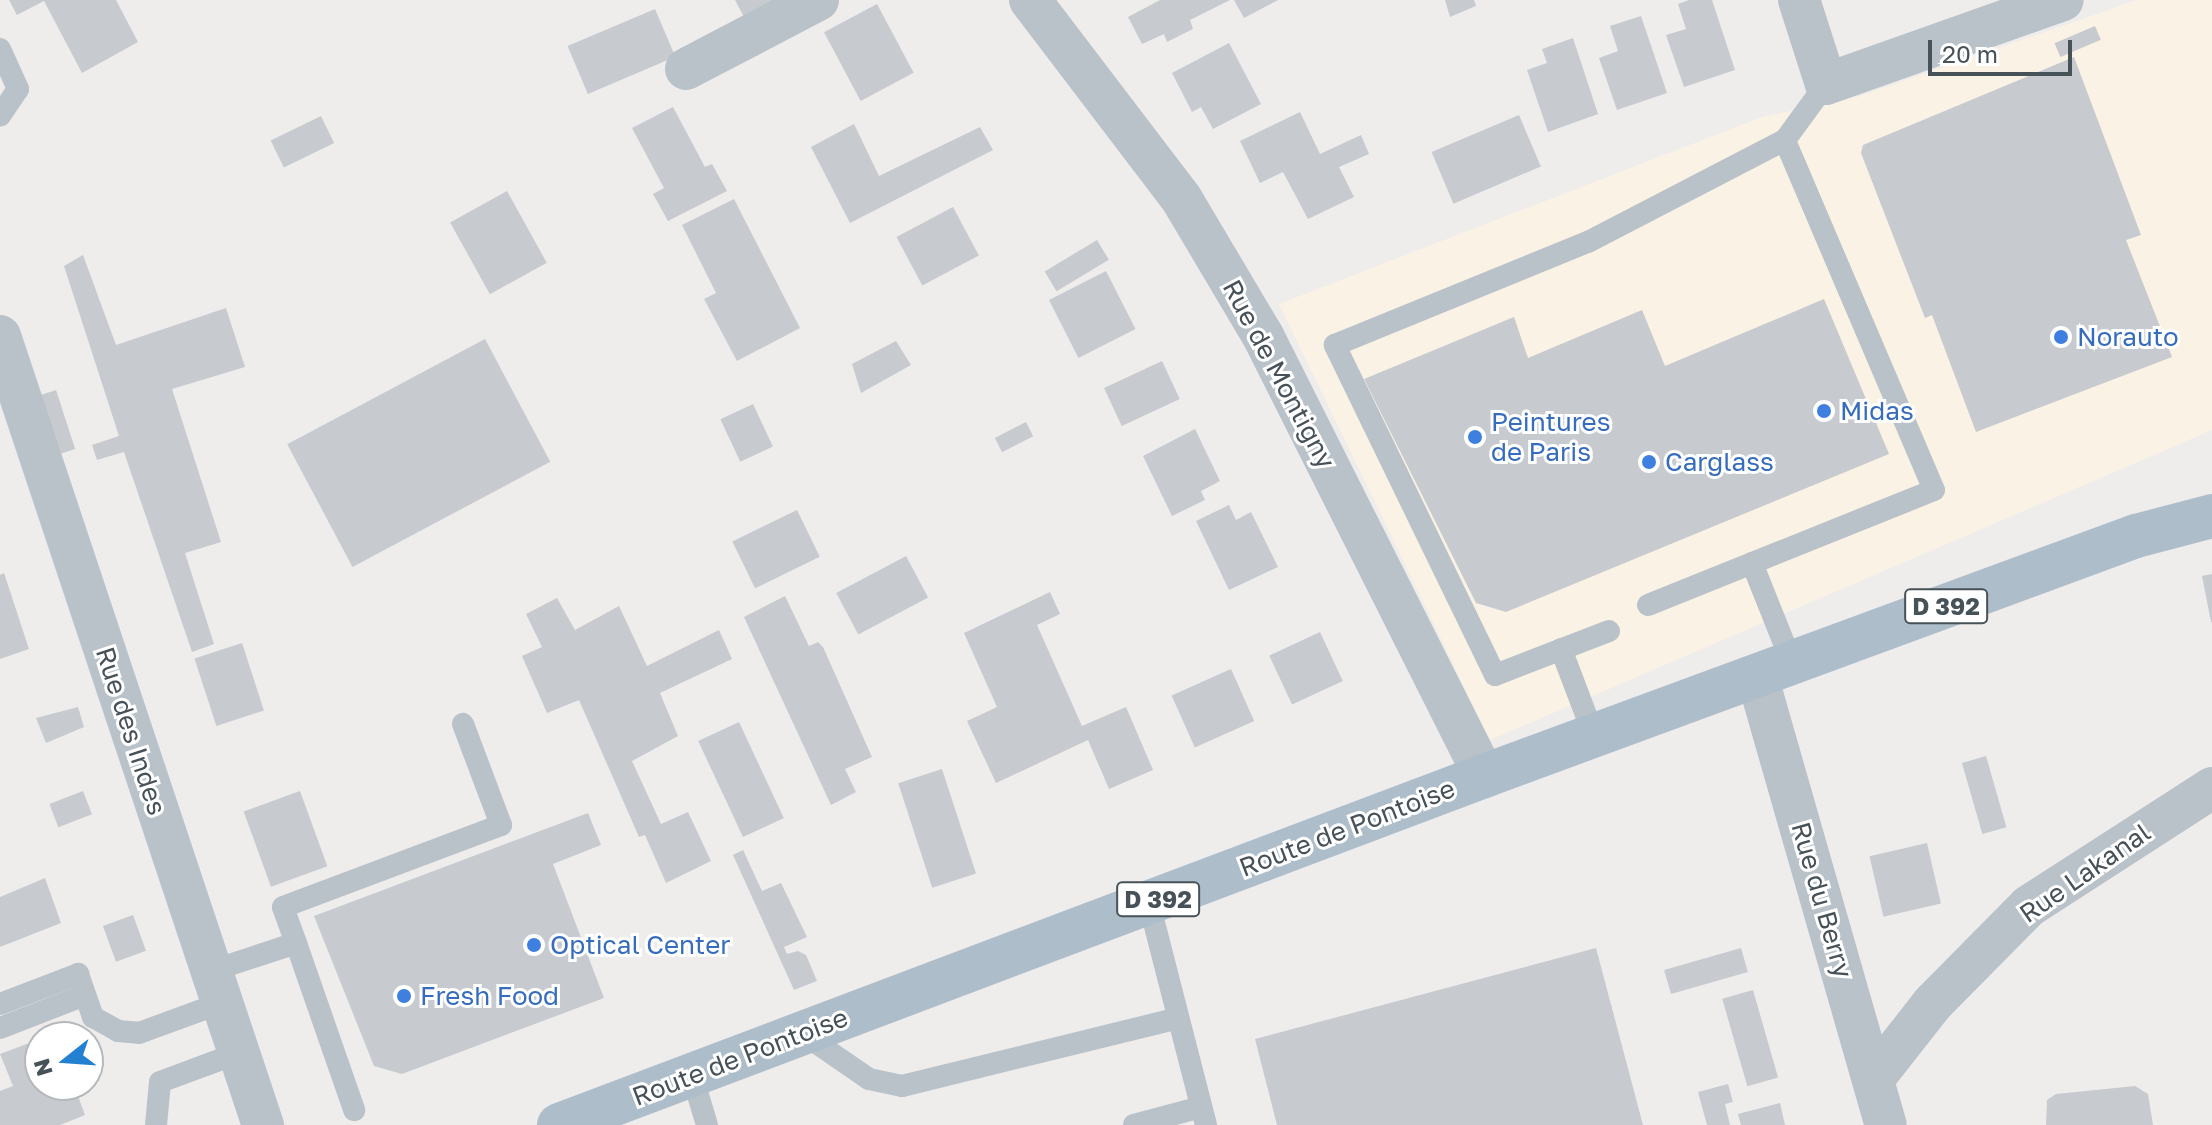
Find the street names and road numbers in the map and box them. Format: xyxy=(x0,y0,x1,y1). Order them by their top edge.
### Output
street label: Rue de Montigny xyxy=(1216,274,1342,474)
road number: D 392 xyxy=(1904,586,1988,626)
street label: Rue des Indes xyxy=(89,643,173,819)
street label: Route de Pontoise xyxy=(1235,773,1459,883)
street label: Rue Lakanal xyxy=(2014,817,2156,929)
street label: Rue du Berry xyxy=(1785,818,1859,982)
road number: D 392 xyxy=(1116,879,1200,919)
street label: Route de Pontoise xyxy=(628,1002,852,1112)

